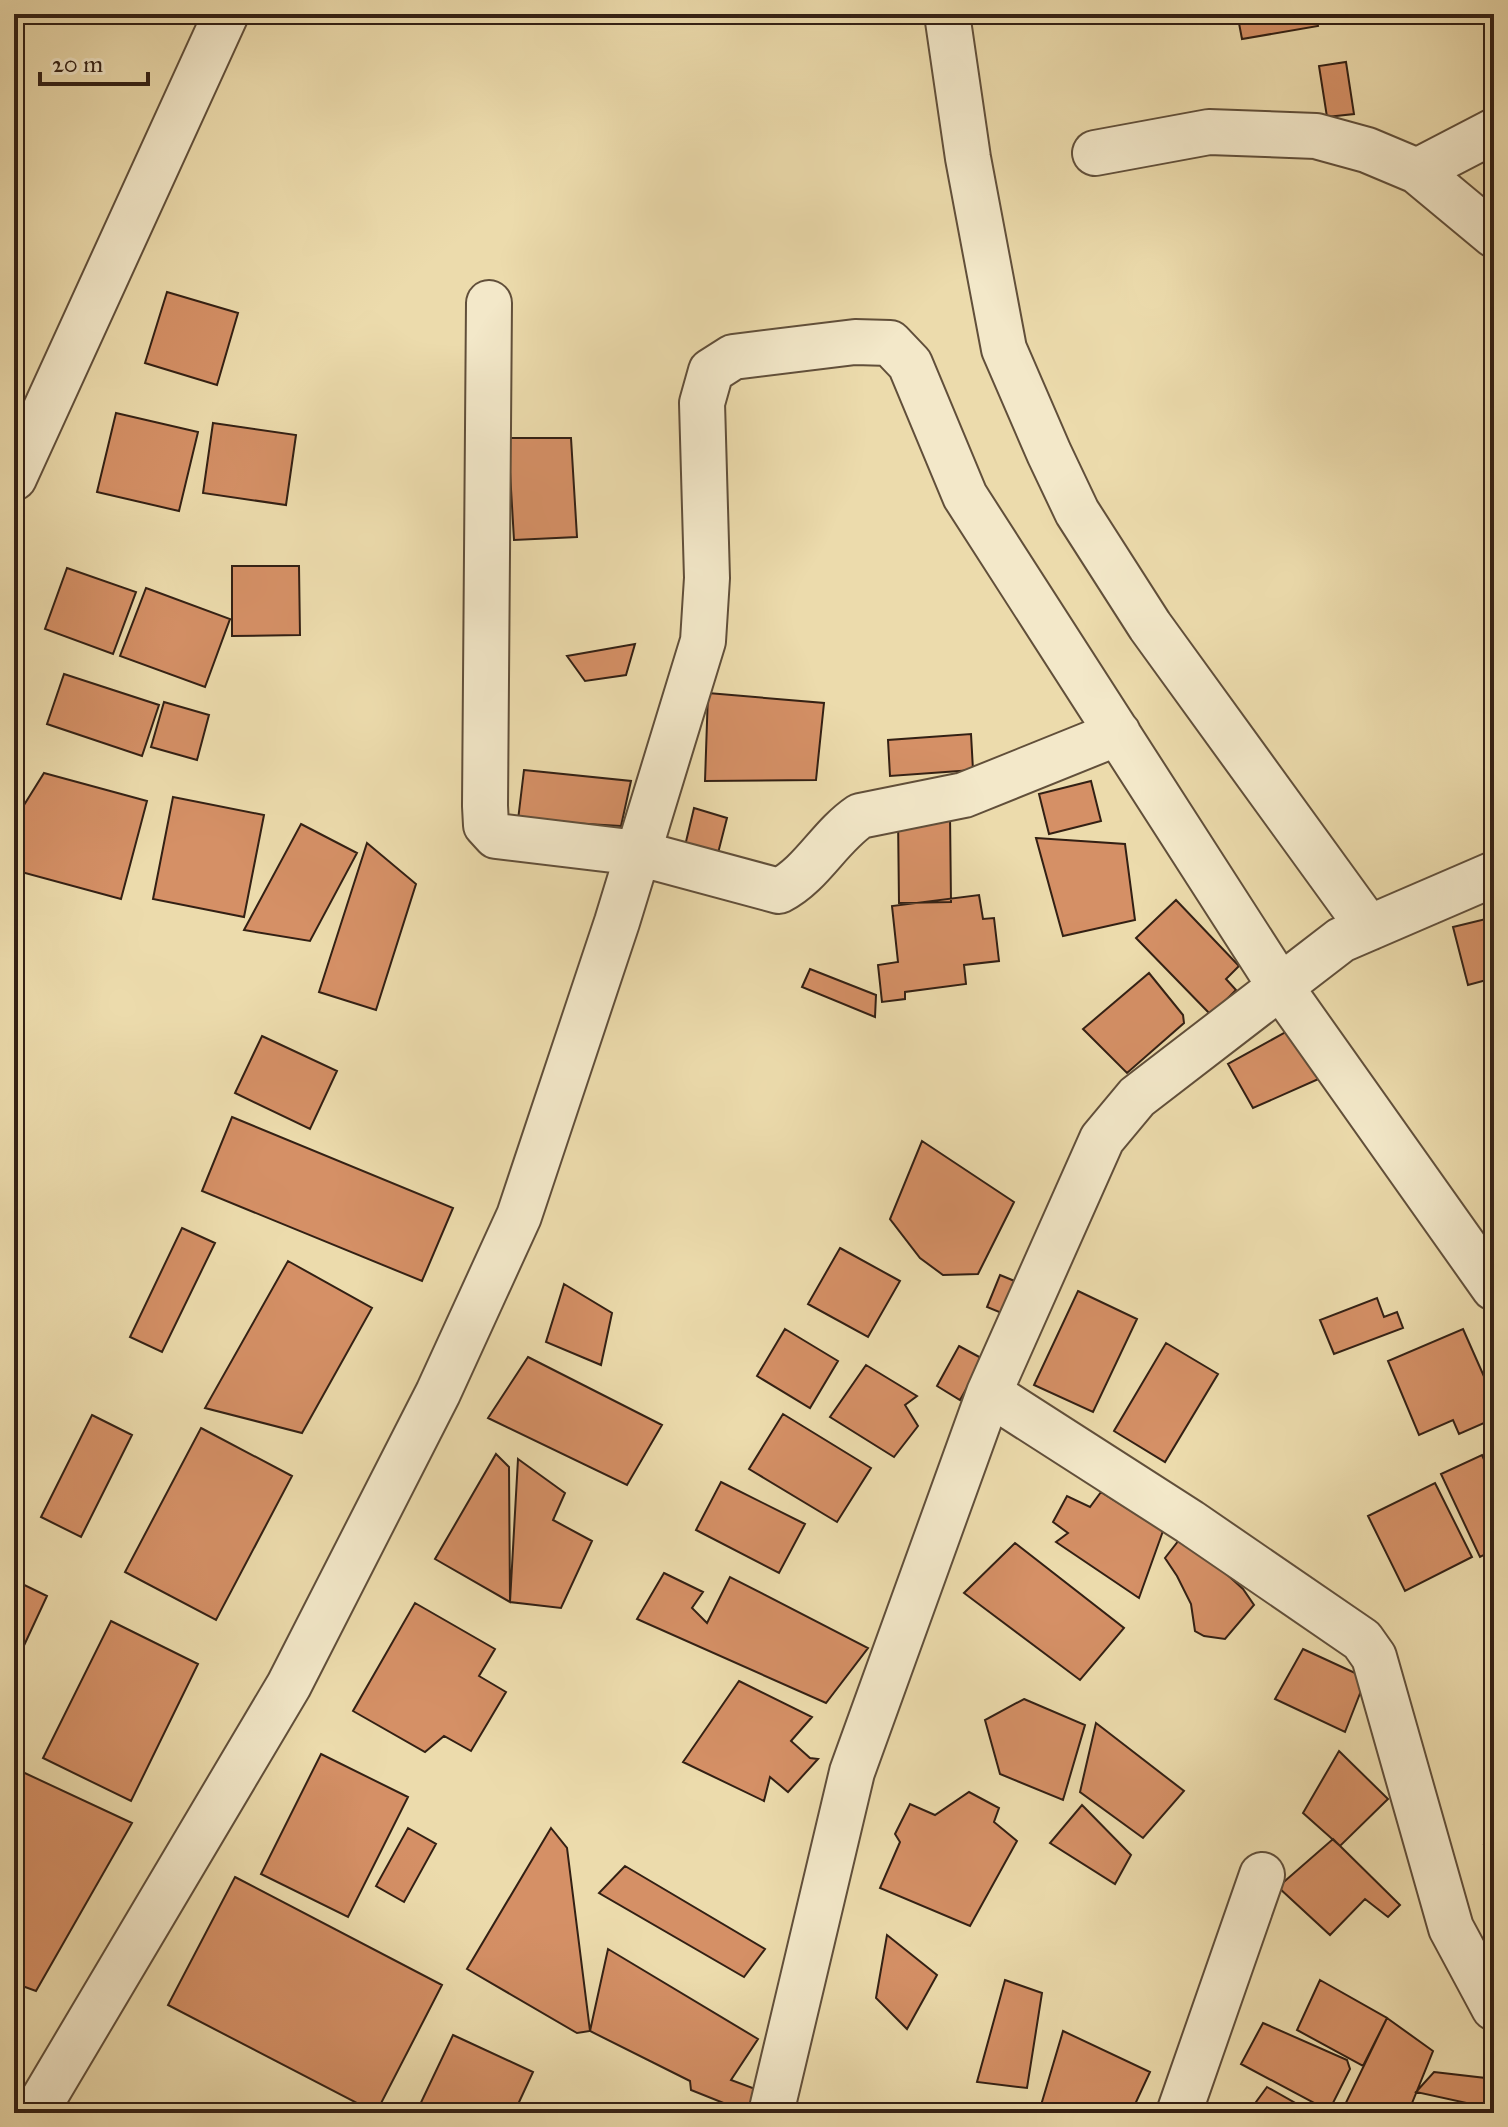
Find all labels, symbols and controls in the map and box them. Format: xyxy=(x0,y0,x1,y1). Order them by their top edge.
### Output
scale bar xyxy=(40,36,148,86)
text: 20 m xyxy=(52,49,103,79)

